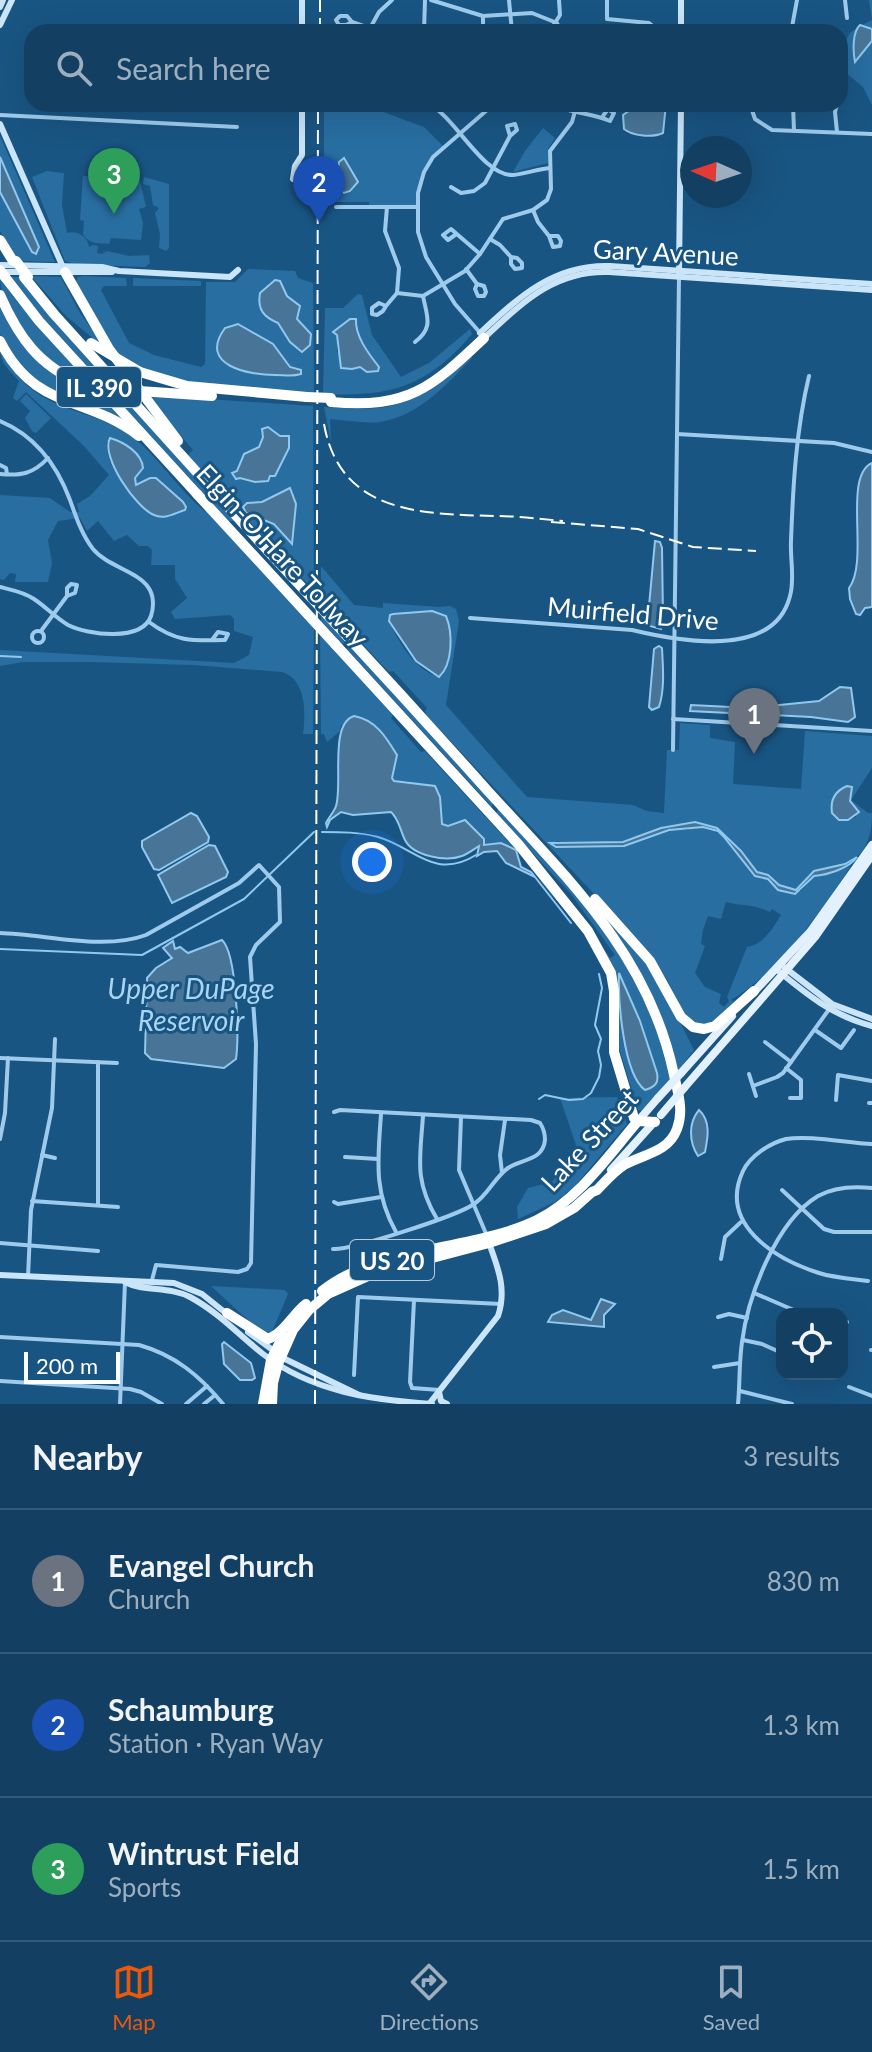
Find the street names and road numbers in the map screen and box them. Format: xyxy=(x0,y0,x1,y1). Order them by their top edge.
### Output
street label: Gary Avenue xyxy=(592,232,740,272)
road number: IL 390 xyxy=(57,367,141,407)
street label: Elgin-O'Hare Tollway xyxy=(190,457,376,653)
street label: Muirfield Drive xyxy=(546,590,720,636)
street label: Lake Street xyxy=(534,1082,645,1198)
road number: US 20 xyxy=(350,1240,434,1280)

